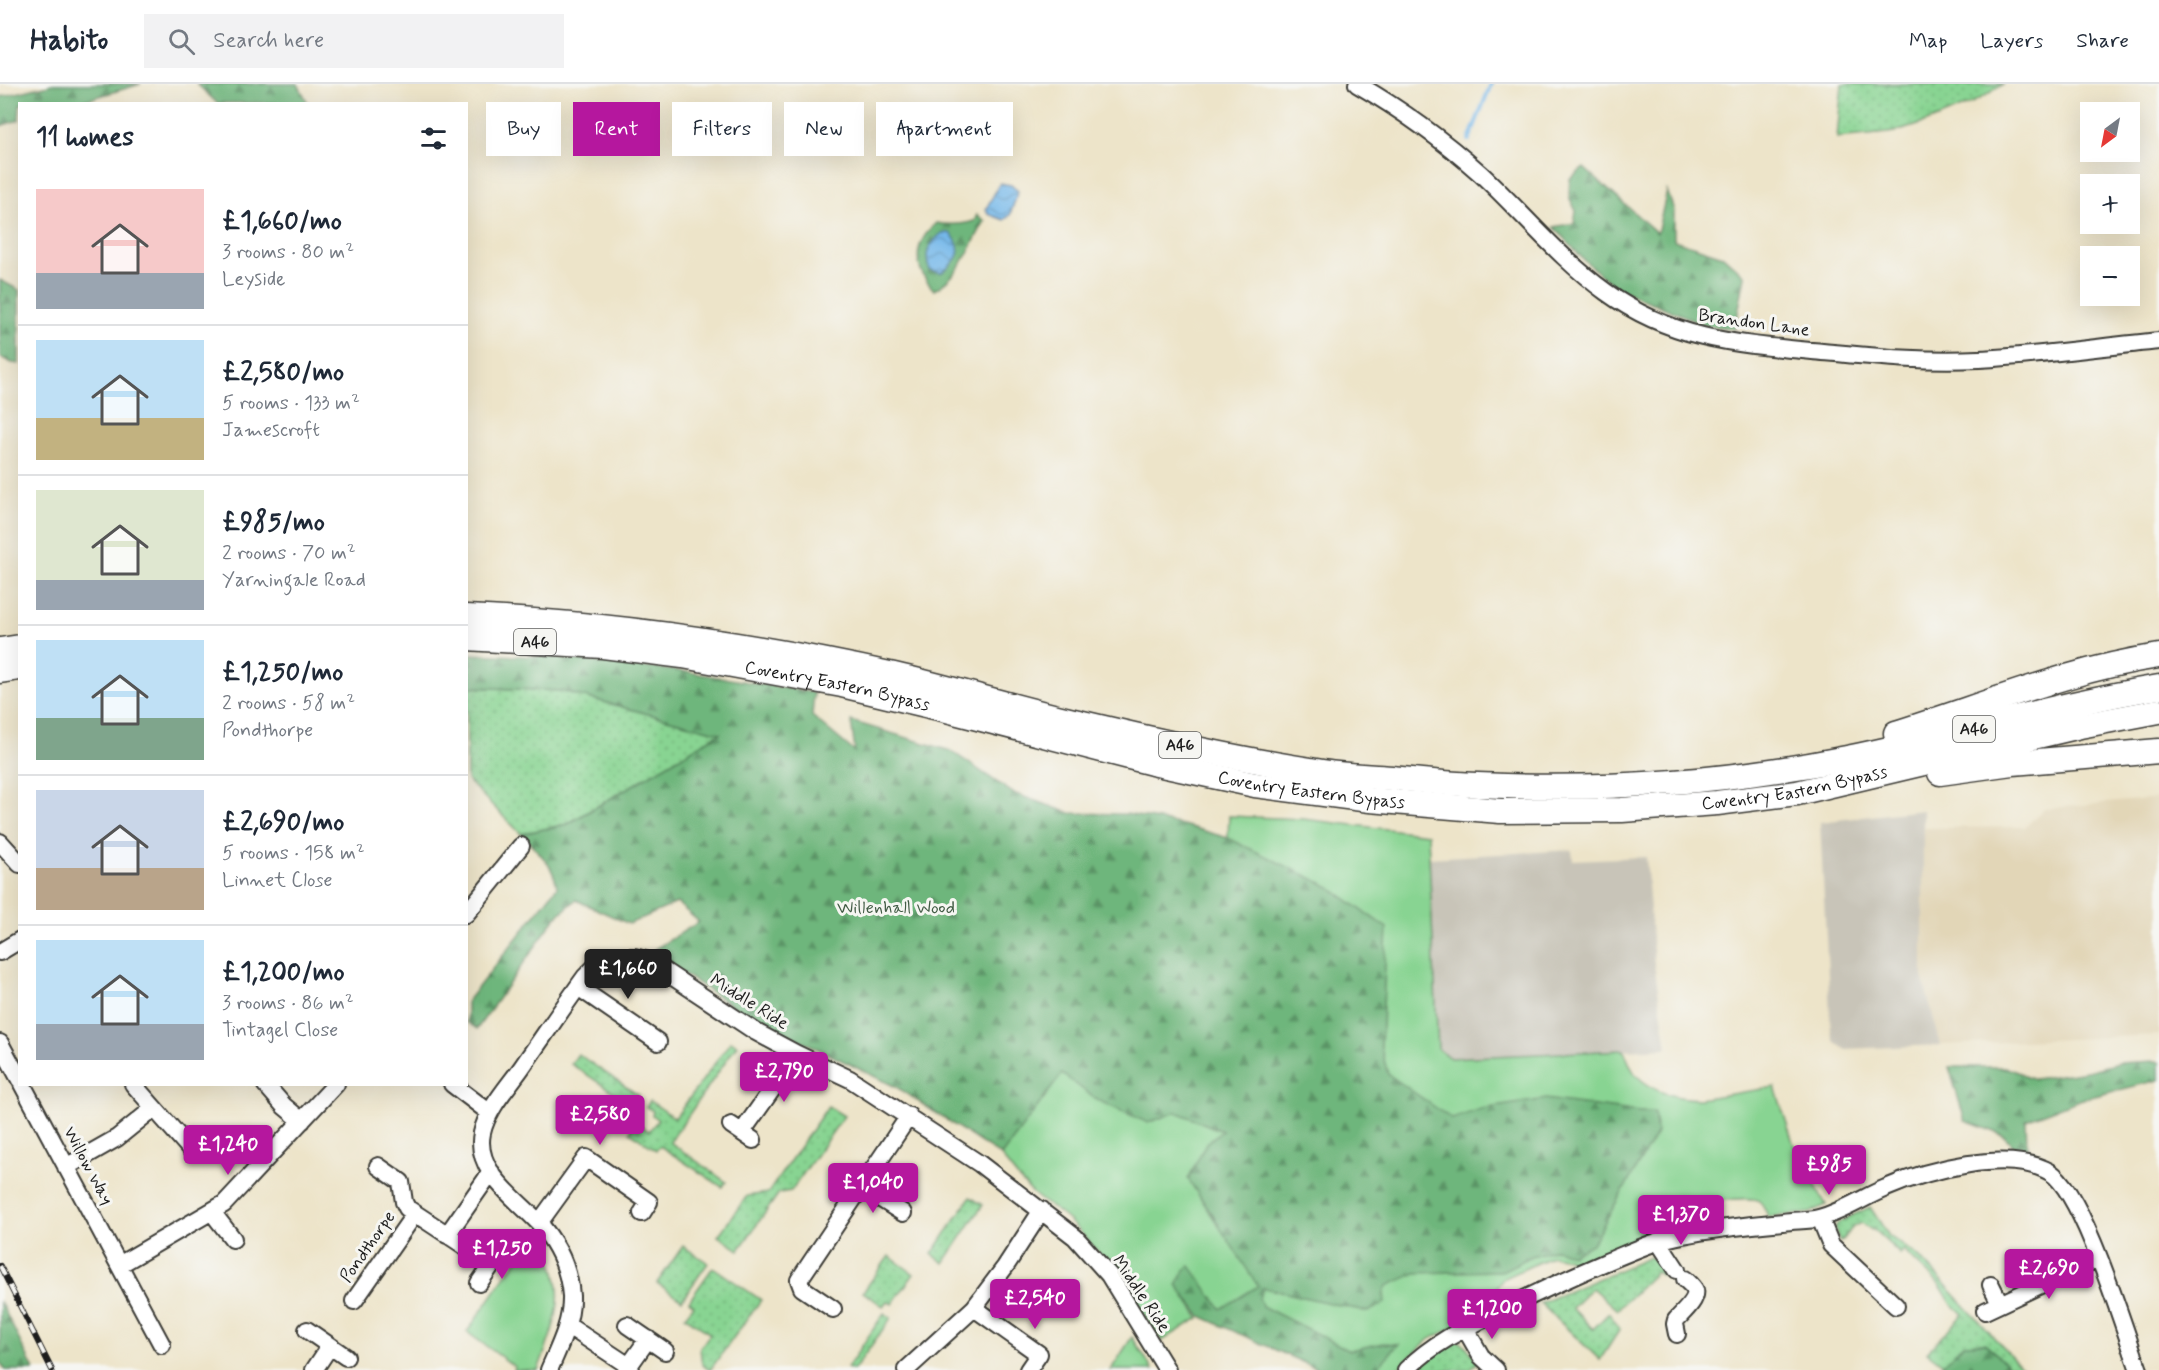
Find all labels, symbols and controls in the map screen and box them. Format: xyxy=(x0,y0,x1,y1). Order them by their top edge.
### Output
search box xyxy=(144,14,564,68)
text: Habito xyxy=(30,23,108,60)
icon: search xyxy=(165,25,198,58)
text: Search here xyxy=(213,27,324,55)
text: Map xyxy=(1909,27,1947,55)
text: Layers xyxy=(1980,27,2043,55)
text: Share xyxy=(2076,27,2129,55)
chip: Buy xyxy=(486,102,561,156)
chip: Rent xyxy=(573,102,660,156)
chip: Filters xyxy=(672,102,772,156)
chip: New xyxy=(784,102,864,156)
chip: Apartment xyxy=(876,102,1013,156)
north arrow xyxy=(2080,102,2140,162)
map controls xyxy=(2080,102,2140,306)
text: 11 homes xyxy=(36,121,134,155)
icon: filters xyxy=(417,122,450,155)
button: + xyxy=(2080,174,2140,234)
text: £1,660/mo xyxy=(222,205,342,239)
icon: home xyxy=(84,213,156,285)
text: 3 rooms · 80 m² xyxy=(222,239,354,266)
button: − xyxy=(2080,246,2140,306)
text: Leyside xyxy=(222,266,285,293)
street label: Brandon Lane xyxy=(1697,303,1811,343)
text: £2,580/mo xyxy=(222,356,344,390)
icon: home xyxy=(84,364,156,436)
text: 5 rooms · 133 m² xyxy=(222,390,360,417)
text: Jamescroft xyxy=(222,417,320,444)
text: £985/mo xyxy=(222,506,325,540)
icon: home xyxy=(84,514,156,586)
text: 2 rooms · 70 m² xyxy=(222,540,356,567)
text: Yarningale Road xyxy=(222,567,366,594)
road number: A46 xyxy=(514,629,556,655)
street label: Coventry Eastern Bypass xyxy=(743,655,932,717)
text: £1,250/mo xyxy=(222,656,343,690)
icon: home xyxy=(84,664,156,736)
text: 2 rooms · 58 m² xyxy=(222,690,355,717)
road number: A46 xyxy=(1953,716,1995,742)
text: Pondthorpe xyxy=(222,717,313,744)
road number: A46 xyxy=(1159,732,1201,758)
street label: Coventry Eastern Bypass xyxy=(1701,760,1890,816)
street label: Coventry Eastern Bypass xyxy=(1216,765,1406,815)
text: £2,690/mo xyxy=(222,806,344,840)
icon: home xyxy=(84,814,156,886)
text: 5 rooms · 158 m² xyxy=(222,840,365,867)
text: Linnet Close xyxy=(222,867,333,894)
park label: Willenhall Wood xyxy=(837,896,955,920)
pin: £1,660 xyxy=(579,949,677,1000)
text: £1,660 xyxy=(599,955,657,982)
text: £1,200/mo xyxy=(222,956,345,990)
icon: home xyxy=(84,964,156,1036)
street label: Middle Ride xyxy=(705,968,793,1036)
text: 3 rooms · 86 m² xyxy=(222,990,354,1017)
text: Tintagel Close xyxy=(222,1017,338,1044)
pin: £2,790 xyxy=(735,1052,833,1103)
text: £2,790 xyxy=(754,1058,814,1085)
pin: £2,580 xyxy=(551,1095,649,1146)
text: £2,580 xyxy=(570,1101,630,1128)
street label: Willow Way xyxy=(57,1123,119,1209)
pin: £1,240 xyxy=(179,1125,277,1176)
text: £1,240 xyxy=(198,1131,258,1158)
pin: £985 xyxy=(1793,1145,1865,1196)
text: £985 xyxy=(1806,1151,1852,1178)
pin: £1,040 xyxy=(824,1163,922,1214)
text: £1,040 xyxy=(842,1169,904,1196)
pin: £1,370 xyxy=(1632,1195,1730,1246)
text: £1,370 xyxy=(1652,1201,1710,1228)
street label: Pondthorpe xyxy=(335,1206,401,1288)
pin: £1,250 xyxy=(453,1229,551,1280)
text: £1,250 xyxy=(472,1235,532,1262)
pin: £2,690 xyxy=(2000,1249,2098,1300)
street label: Middle Ride xyxy=(1106,1250,1176,1338)
text: £2,690 xyxy=(2019,1255,2079,1282)
pin: £2,540 xyxy=(986,1279,1084,1330)
text: £2,540 xyxy=(1004,1285,1066,1312)
pin: £1,200 xyxy=(1443,1289,1541,1340)
text: £1,200 xyxy=(1461,1295,1523,1322)

